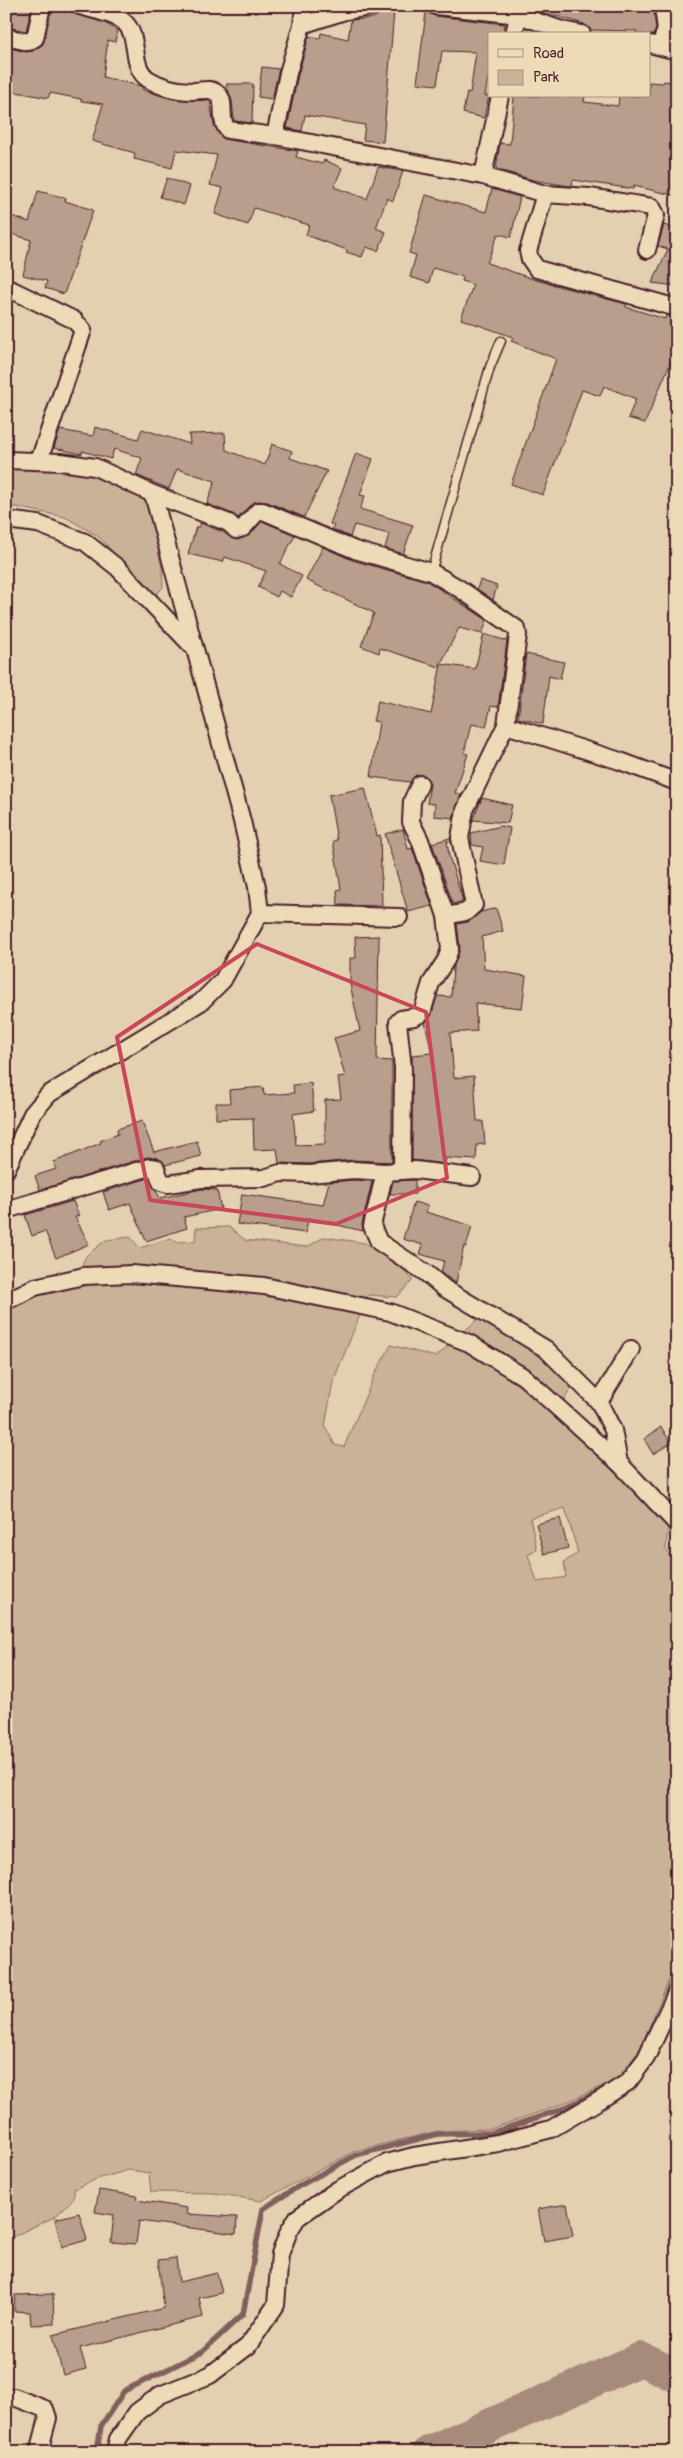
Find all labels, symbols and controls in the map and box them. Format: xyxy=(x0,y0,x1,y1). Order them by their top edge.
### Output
legend xyxy=(488,32,650,98)
text: Road xyxy=(533,44,564,63)
text: Park xyxy=(533,68,560,87)

